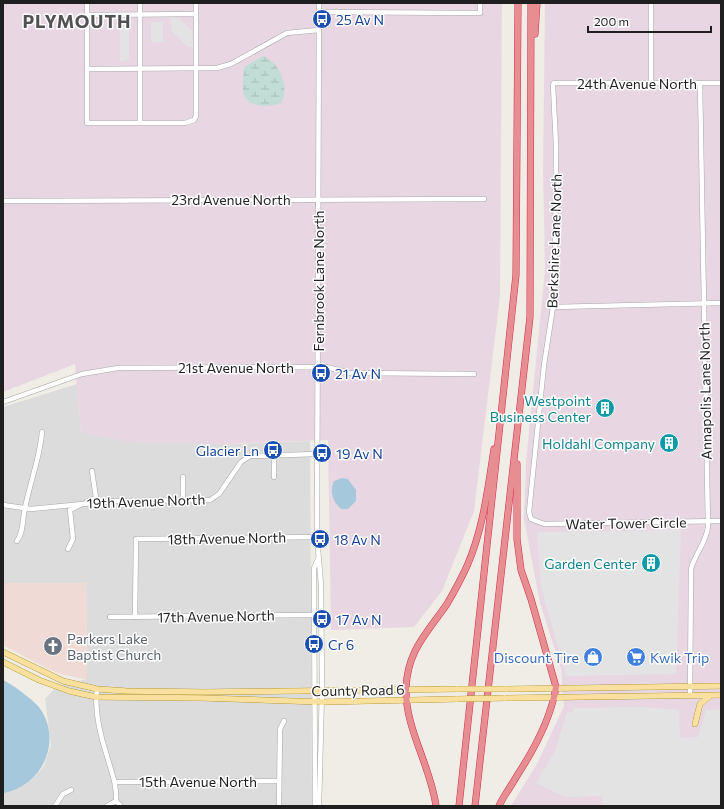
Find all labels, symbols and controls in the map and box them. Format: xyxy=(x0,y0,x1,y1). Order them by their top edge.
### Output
bus stop icon: 25 Av N xyxy=(311,8,333,30)
scale bar xyxy=(588,8,711,34)
district label: PLYMOUTH xyxy=(22,10,132,32)
place label: 25 Av N xyxy=(336,11,384,28)
text: 200 m xyxy=(594,14,629,28)
street label: 24th Avenue North xyxy=(577,75,697,92)
street label: Berkshire Lane North xyxy=(543,173,565,309)
street label: 23rd Avenue North xyxy=(171,191,291,208)
street label: Fernbrook Lane North xyxy=(310,210,327,352)
street label: Annapolis Lane North xyxy=(695,322,715,460)
street label: 21st Avenue North xyxy=(178,359,294,376)
bus stop icon: 21 Av N xyxy=(310,362,332,384)
place label: 21 Av N xyxy=(335,365,381,382)
place label: Westpoint Business Center xyxy=(490,392,591,425)
building icon: Westpoint Business Center xyxy=(594,397,616,419)
building icon: Holdahl Company xyxy=(658,432,680,454)
place label: Holdahl Company xyxy=(542,435,655,452)
bus stop icon: Glacier Ln xyxy=(262,439,284,461)
place label: Glacier Ln xyxy=(196,442,259,459)
bus stop icon: 19 Av N xyxy=(311,442,333,464)
place label: 19 Av N xyxy=(336,445,383,462)
street label: 19th Avenue North xyxy=(86,490,206,512)
street label: Water Tower Circle xyxy=(565,513,687,533)
street label: 18th Avenue North xyxy=(168,528,286,548)
bus stop icon: 18 Av N xyxy=(309,528,331,550)
place label: 18 Av N xyxy=(334,531,381,548)
building icon: Garden Center xyxy=(640,552,662,574)
place label: Garden Center xyxy=(544,555,637,572)
street label: 17th Avenue North xyxy=(157,606,275,626)
bus stop icon: 17 Av N xyxy=(311,608,333,630)
place label: 17 Av N xyxy=(336,611,382,628)
place label: Parkers Lake Baptist Church xyxy=(67,630,161,663)
bus stop icon: Cr 6 xyxy=(303,633,325,655)
church icon: Parkers Lake Baptist Church xyxy=(42,635,64,657)
place label: Cr 6 xyxy=(328,636,354,653)
shop icon: Discount Tire xyxy=(582,646,604,668)
supermarket icon: Kwik Trip xyxy=(625,646,647,668)
place label: Discount Tire xyxy=(494,649,579,666)
place label: Kwik Trip xyxy=(650,649,709,666)
street label: County Road 6 xyxy=(311,681,405,699)
street label: 15th Avenue North xyxy=(139,773,257,790)

